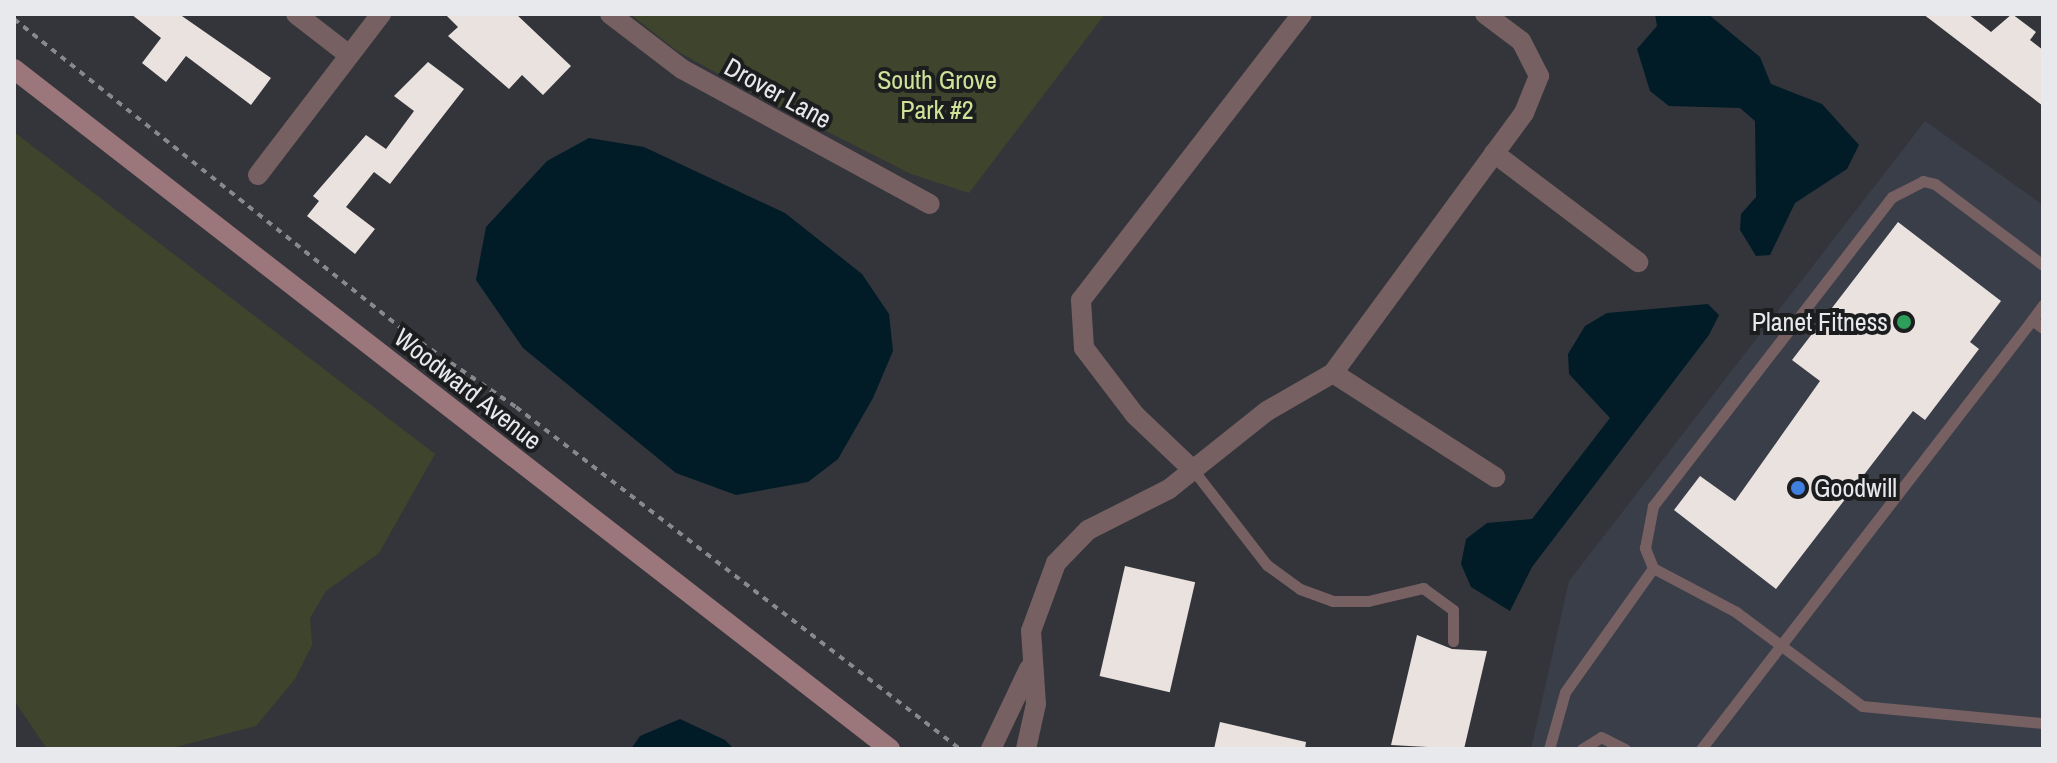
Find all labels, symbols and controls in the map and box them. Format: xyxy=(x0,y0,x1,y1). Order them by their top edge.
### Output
street label: Drover Lane xyxy=(719,51,837,135)
park label: South Grove Park #2 xyxy=(877,64,997,126)
place label: Planet Fitness xyxy=(1752,306,1888,338)
marker: Planet Fitness xyxy=(1895,313,1913,331)
street label: Woodward Avenue xyxy=(388,321,548,457)
place label: Goodwill xyxy=(1814,472,1897,504)
marker: Goodwill xyxy=(1789,479,1807,497)

